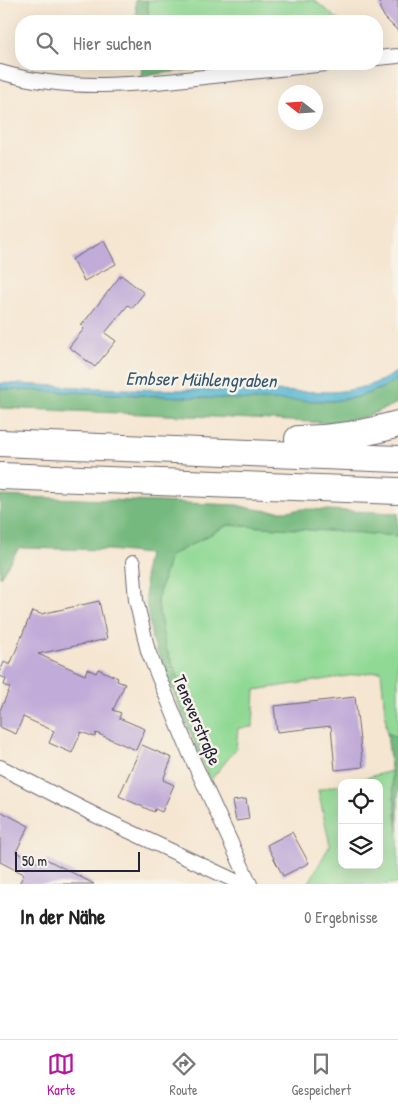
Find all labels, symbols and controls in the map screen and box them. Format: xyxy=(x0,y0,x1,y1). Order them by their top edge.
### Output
search box xyxy=(15,15,383,70)
icon: search xyxy=(33,29,61,57)
text: Hier suchen xyxy=(73,30,152,56)
north arrow xyxy=(278,85,323,130)
water label: Embser Mühlengraben xyxy=(125,365,278,393)
street label: Teneverstraße xyxy=(167,671,228,769)
map controls xyxy=(338,779,383,869)
button: locate xyxy=(338,779,383,824)
button: layers xyxy=(338,824,383,869)
scale bar xyxy=(15,849,140,872)
text: 50 m xyxy=(22,851,47,870)
text: In der Nähe xyxy=(20,902,105,931)
text: 0 Ergebnisse xyxy=(304,906,378,928)
tab: Karte xyxy=(47,1050,76,1099)
tab: Route xyxy=(170,1050,198,1099)
tab: Gespeichert xyxy=(292,1050,351,1099)

